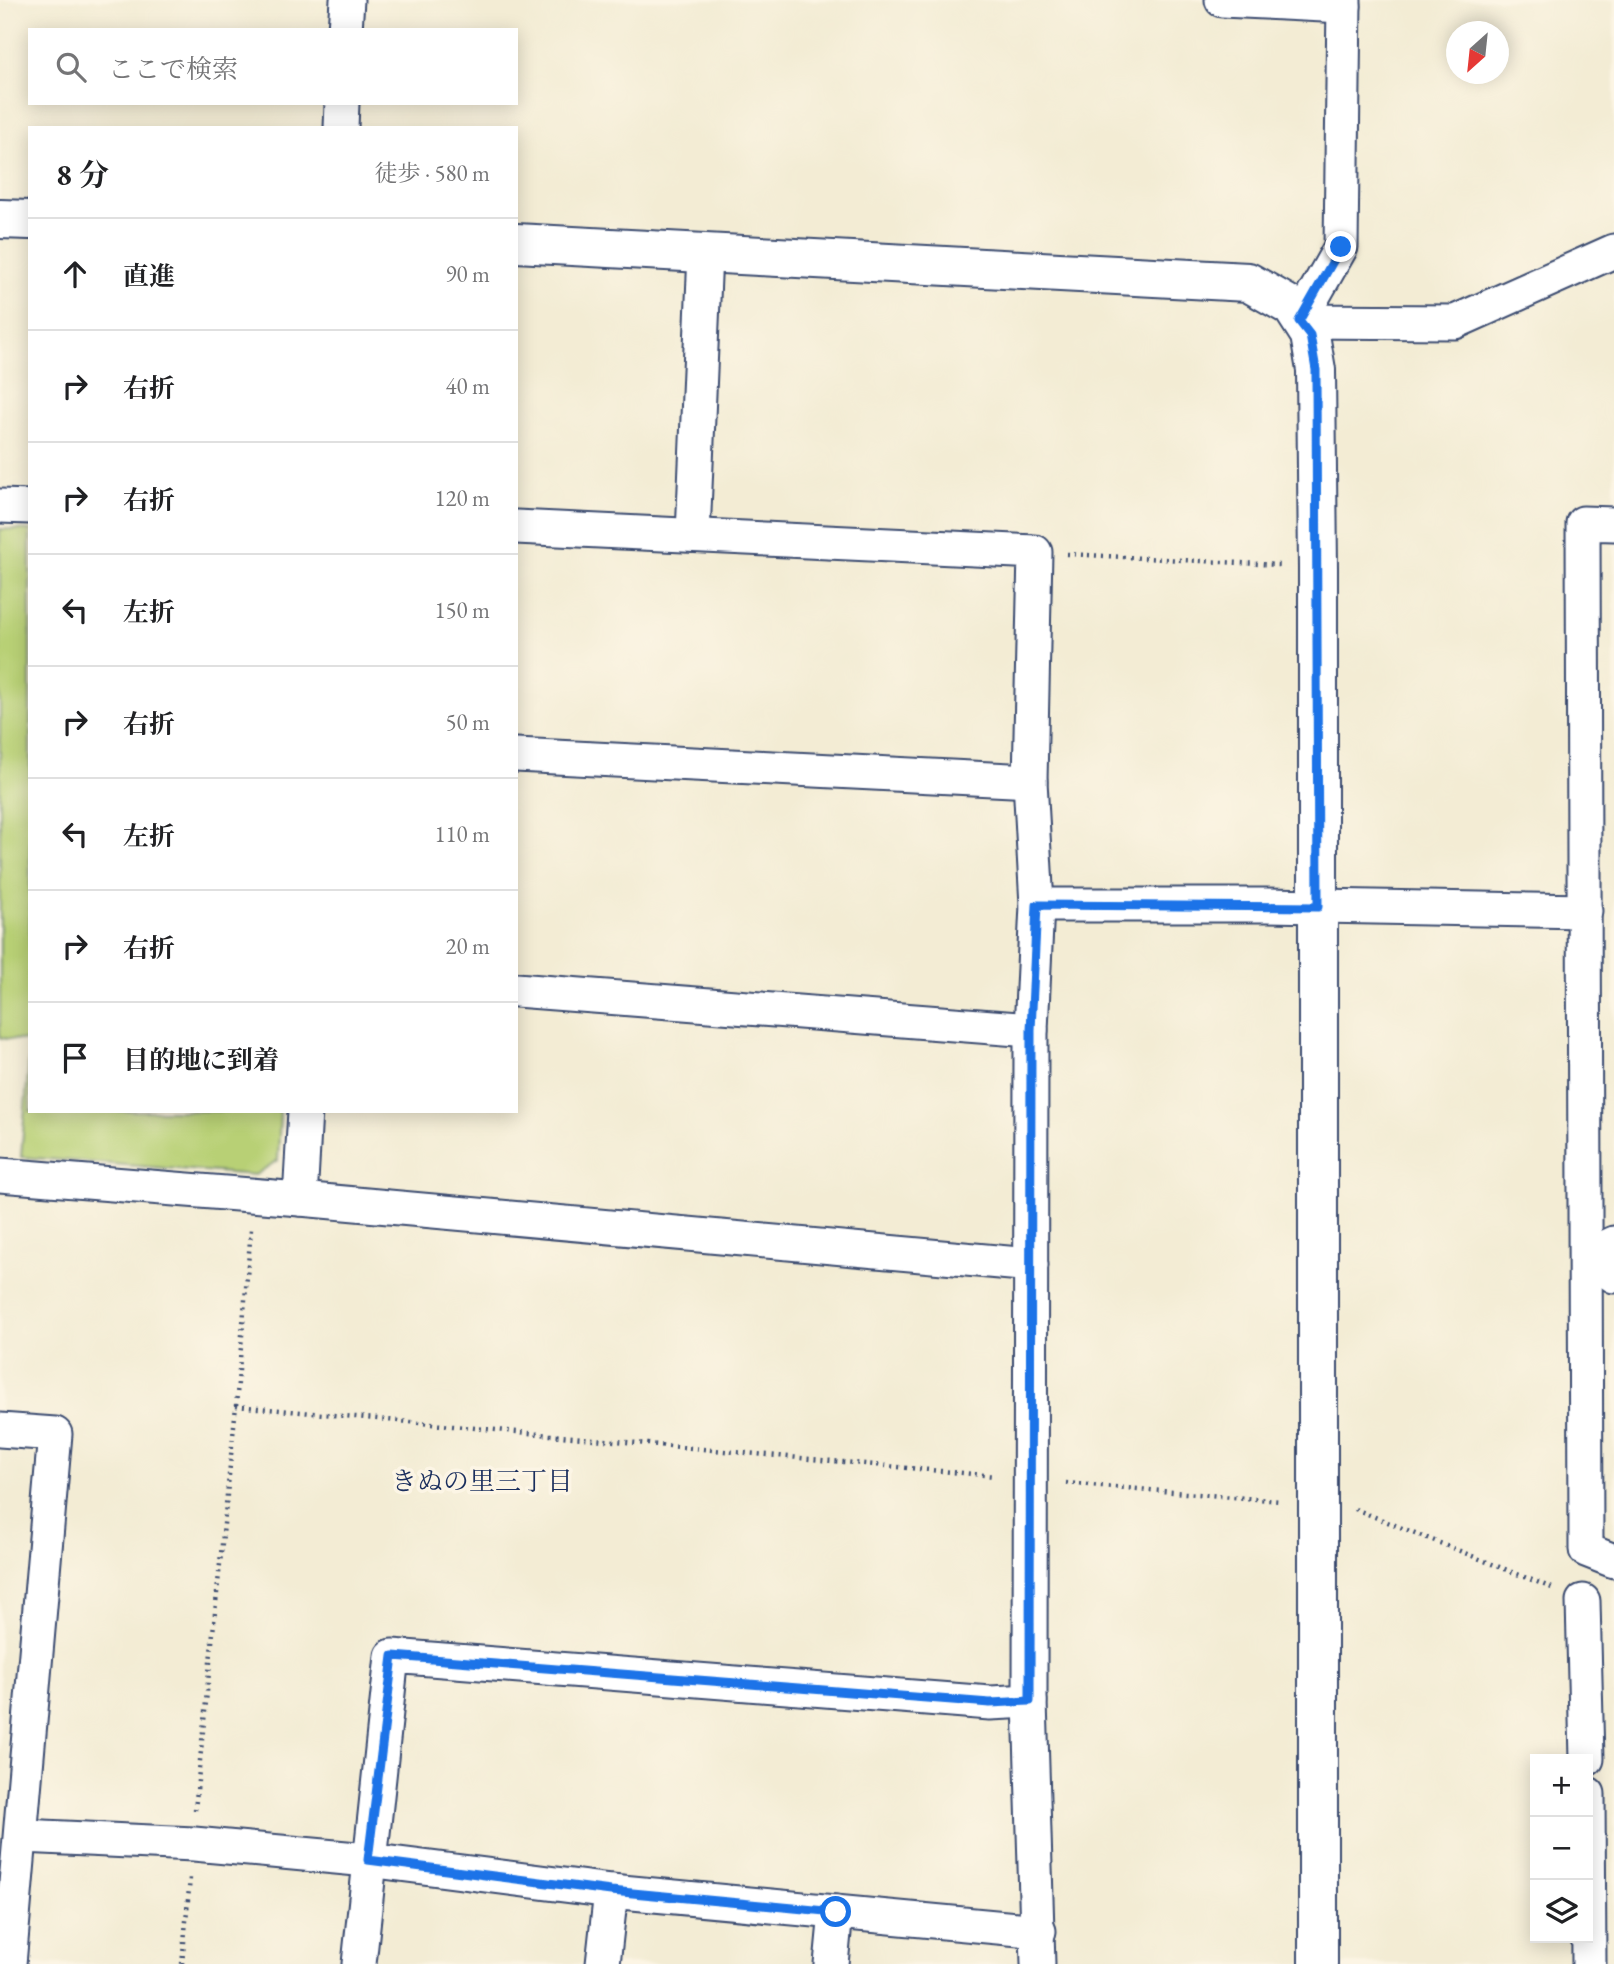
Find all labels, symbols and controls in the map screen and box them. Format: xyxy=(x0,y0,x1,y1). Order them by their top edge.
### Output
north arrow xyxy=(1446,21,1509,84)
search box xyxy=(28,28,518,105)
icon: search xyxy=(52,48,90,86)
text: ここで検索 xyxy=(108,52,238,86)
text: 8 分 xyxy=(56,155,109,194)
text: 徒歩 · 580 m xyxy=(375,158,490,188)
route end xyxy=(1325,231,1356,262)
icon: ahead xyxy=(56,255,94,293)
text: 直進 xyxy=(123,259,175,293)
text: 90 m xyxy=(445,259,490,289)
icon: right xyxy=(56,367,94,405)
text: 右折 xyxy=(123,371,175,405)
text: 40 m xyxy=(445,371,490,401)
icon: right xyxy=(56,479,94,517)
text: 右折 xyxy=(123,483,175,517)
text: 120 m xyxy=(434,483,490,513)
icon: left xyxy=(56,591,94,629)
text: 左折 xyxy=(123,595,175,629)
text: 150 m xyxy=(434,595,490,625)
icon: right xyxy=(56,703,94,741)
text: 右折 xyxy=(123,707,175,741)
text: 50 m xyxy=(445,707,490,737)
icon: left xyxy=(56,815,94,853)
text: 左折 xyxy=(123,819,175,853)
text: 110 m xyxy=(434,819,490,849)
icon: right xyxy=(56,927,94,965)
text: 右折 xyxy=(123,931,175,965)
text: 20 m xyxy=(445,931,490,961)
icon: arrive xyxy=(56,1039,94,1077)
text: 目的地に到着 xyxy=(123,1043,279,1077)
district label: きぬの里三丁目 xyxy=(391,1464,573,1498)
map controls xyxy=(1530,1754,1593,1943)
button: + xyxy=(1530,1754,1593,1817)
button: − xyxy=(1530,1817,1593,1880)
button: layers xyxy=(1530,1880,1593,1943)
route start xyxy=(820,1896,851,1927)

